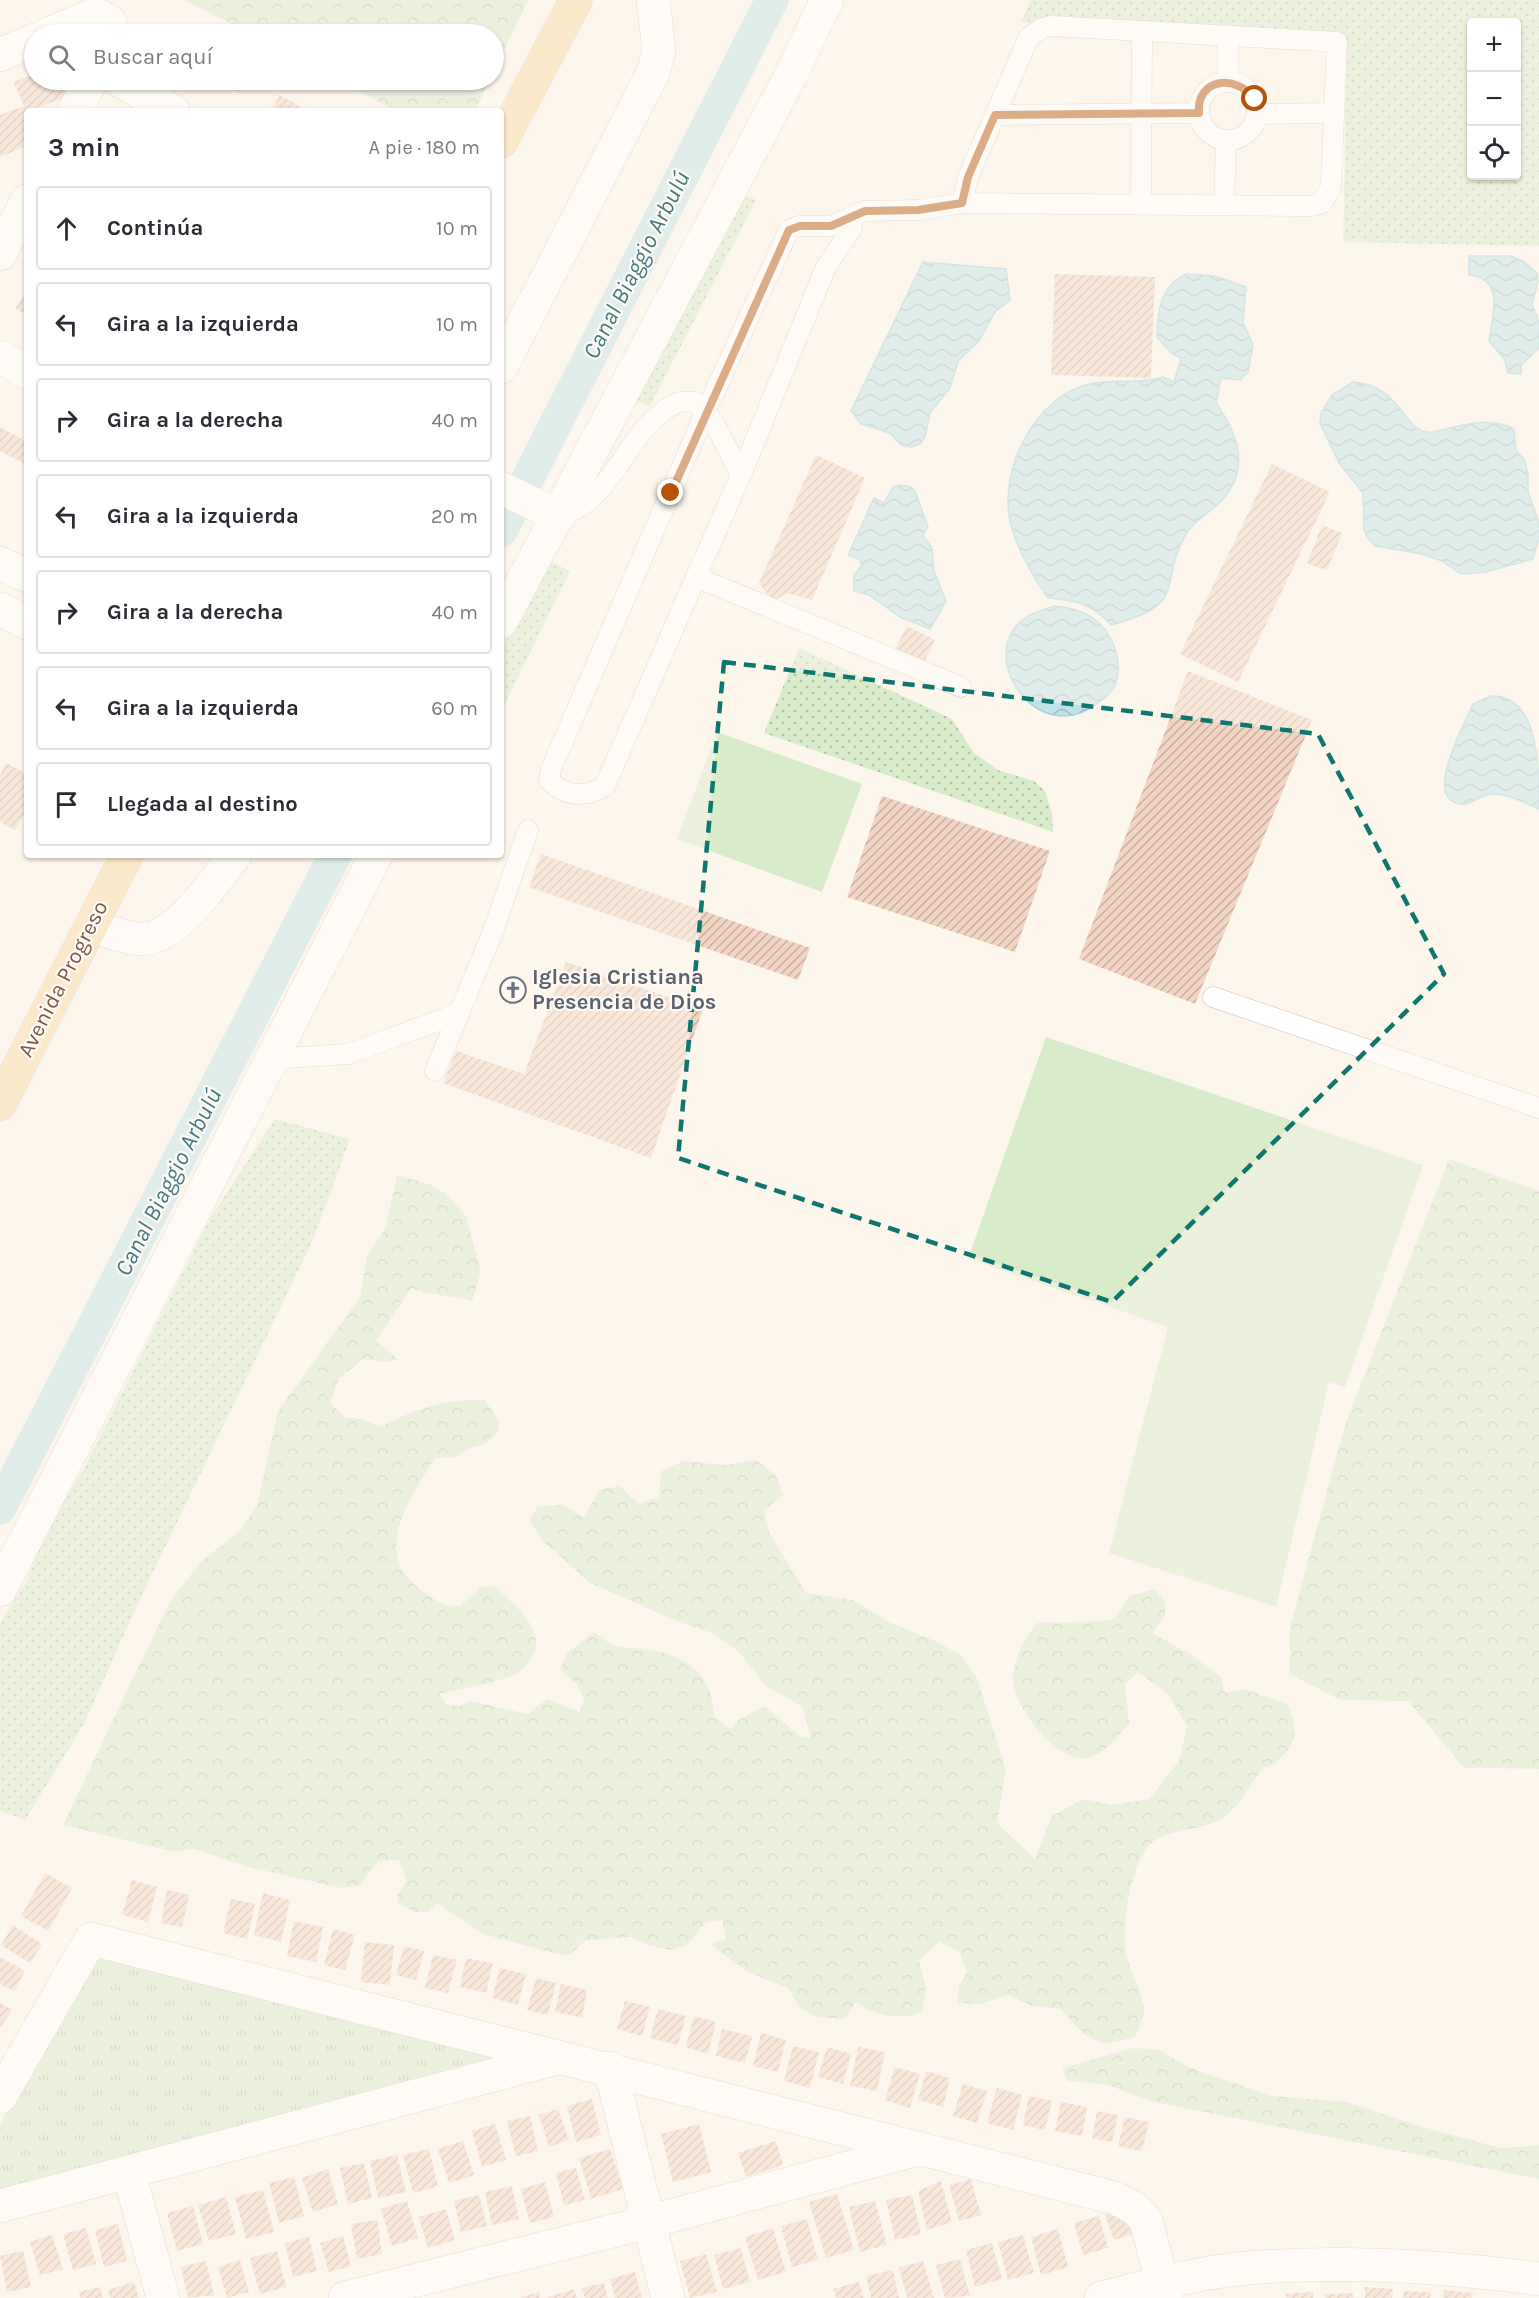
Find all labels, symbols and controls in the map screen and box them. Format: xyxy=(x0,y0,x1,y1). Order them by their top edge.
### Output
map controls xyxy=(1467,18,1521,180)
button: + xyxy=(1467,18,1521,72)
search box xyxy=(24,24,504,90)
icon: search xyxy=(45,41,78,74)
text: Buscar aquí xyxy=(93,44,213,70)
button: − xyxy=(1467,72,1521,126)
route start xyxy=(1241,85,1267,111)
button: locate xyxy=(1467,126,1521,180)
text: 3 min xyxy=(48,132,120,163)
text: A pie · 180 m xyxy=(369,136,480,159)
water label: Canal Biaggio Arbulú xyxy=(577,166,695,364)
icon: ahead xyxy=(50,212,83,245)
text: Continúa xyxy=(107,215,203,241)
text: 10 m xyxy=(436,217,478,240)
icon: left xyxy=(50,308,83,341)
text: Gira a la izquierda xyxy=(107,311,299,337)
text: 10 m xyxy=(436,313,478,336)
icon: right xyxy=(50,404,83,437)
text: Gira a la derecha xyxy=(107,407,283,433)
text: 40 m xyxy=(432,409,478,432)
route end xyxy=(657,479,683,505)
icon: left xyxy=(50,500,83,533)
text: Gira a la izquierda xyxy=(107,503,299,529)
text: 20 m xyxy=(431,505,478,528)
icon: right xyxy=(50,596,83,629)
text: Gira a la derecha xyxy=(107,599,283,625)
text: 40 m xyxy=(432,601,478,624)
icon: left xyxy=(50,692,83,725)
text: Gira a la izquierda xyxy=(107,695,299,721)
text: 60 m xyxy=(431,697,478,720)
icon: arrive xyxy=(50,788,83,821)
text: Llegada al destino xyxy=(107,791,298,817)
street label: Avenida Progreso xyxy=(12,896,114,1062)
place label: Iglesia Cristiana Presencia de Dios xyxy=(532,964,716,1015)
church icon: Iglesia Cristiana Presencia de Dios xyxy=(498,975,528,1005)
water label: Canal Biaggio Arbulú xyxy=(109,1083,227,1281)

